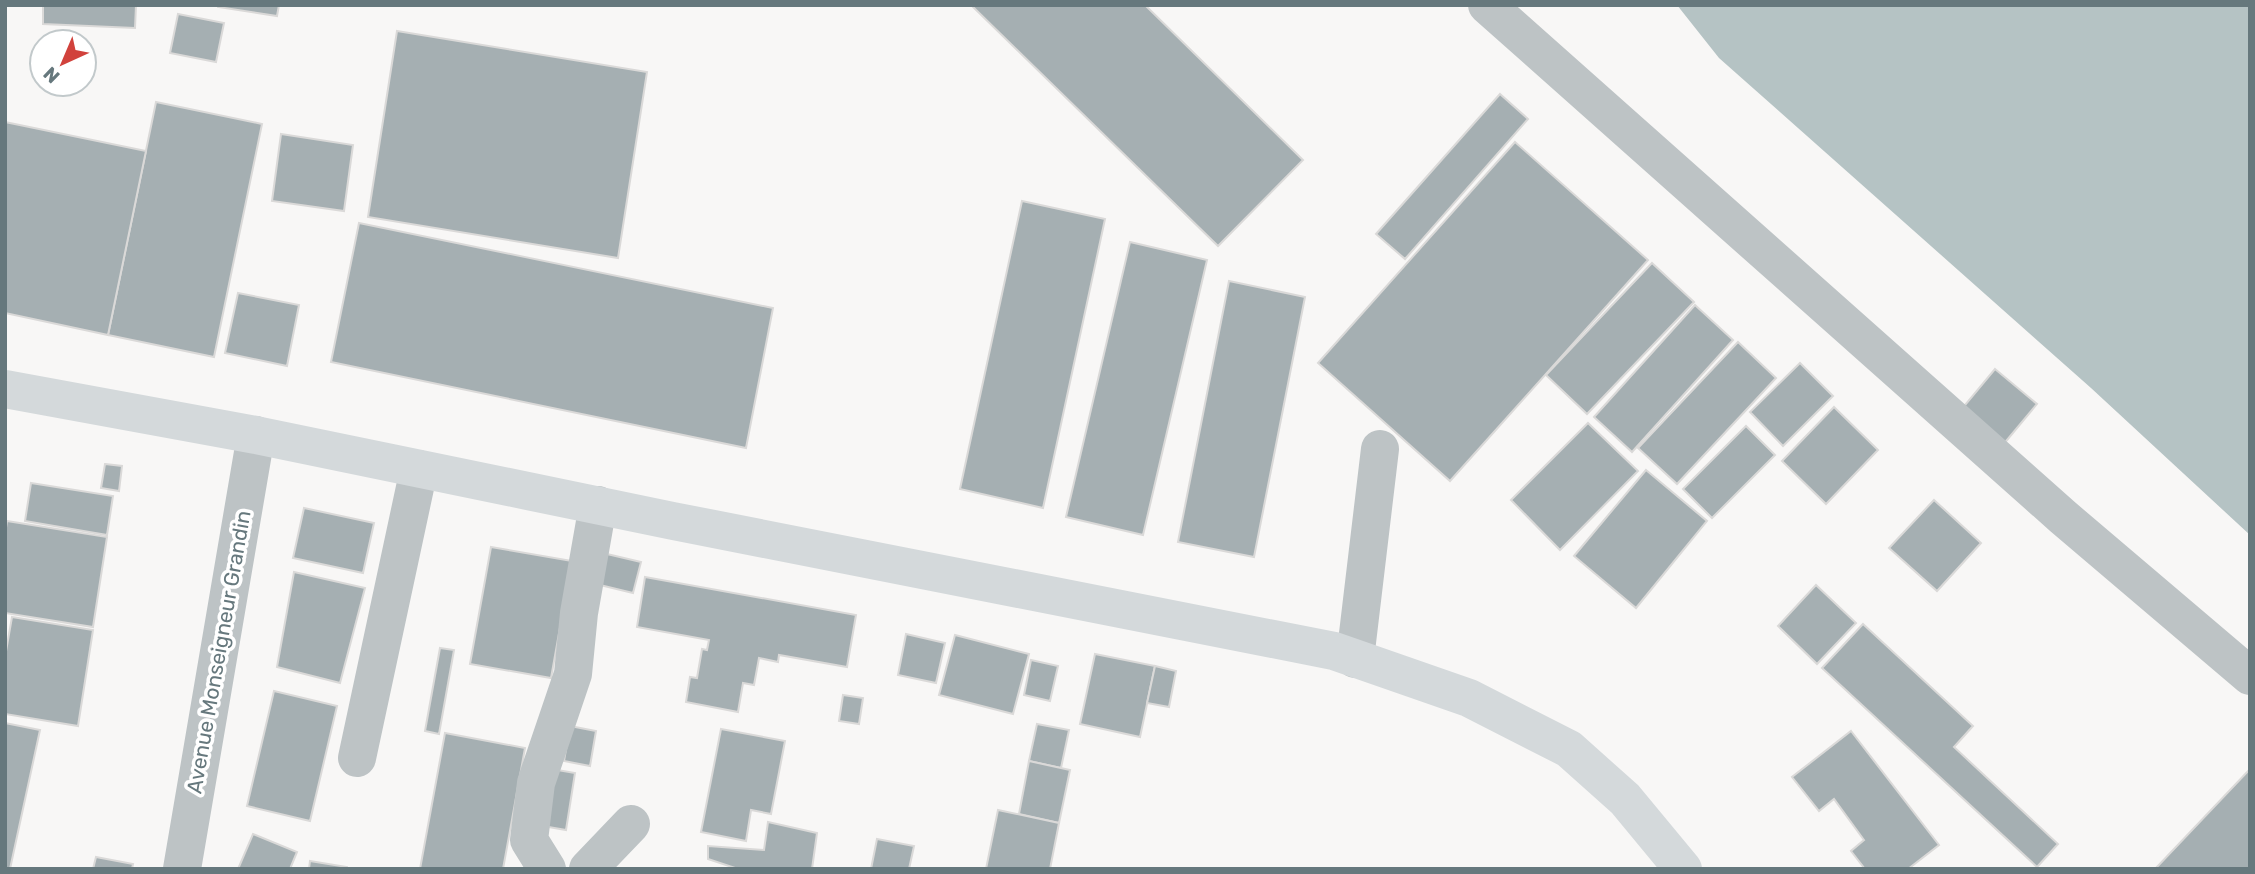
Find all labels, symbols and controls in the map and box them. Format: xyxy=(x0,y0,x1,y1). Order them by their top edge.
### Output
north arrow xyxy=(28,28,98,98)
text: N xyxy=(39,62,64,88)
street label: Avenue Monseigneur Grandin xyxy=(181,509,256,795)

